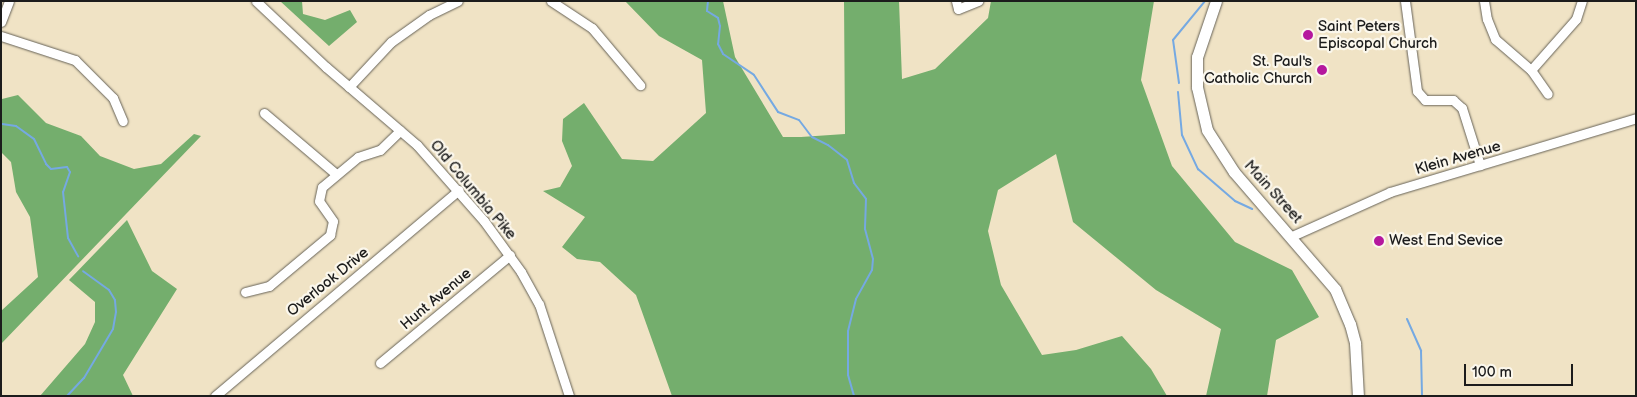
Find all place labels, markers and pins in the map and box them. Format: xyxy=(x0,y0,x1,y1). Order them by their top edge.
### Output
place label: Saint Peters Episcopal Church xyxy=(1318,17,1437,52)
marker: Saint Peters Episcopal Church xyxy=(1302,29,1314,41)
place label: St. Paul's Catholic Church xyxy=(1204,52,1312,87)
marker: St. Paul's Catholic Church xyxy=(1316,64,1328,76)
place label: West End Sevice xyxy=(1389,232,1503,250)
marker: West End Sevice xyxy=(1373,235,1385,247)

